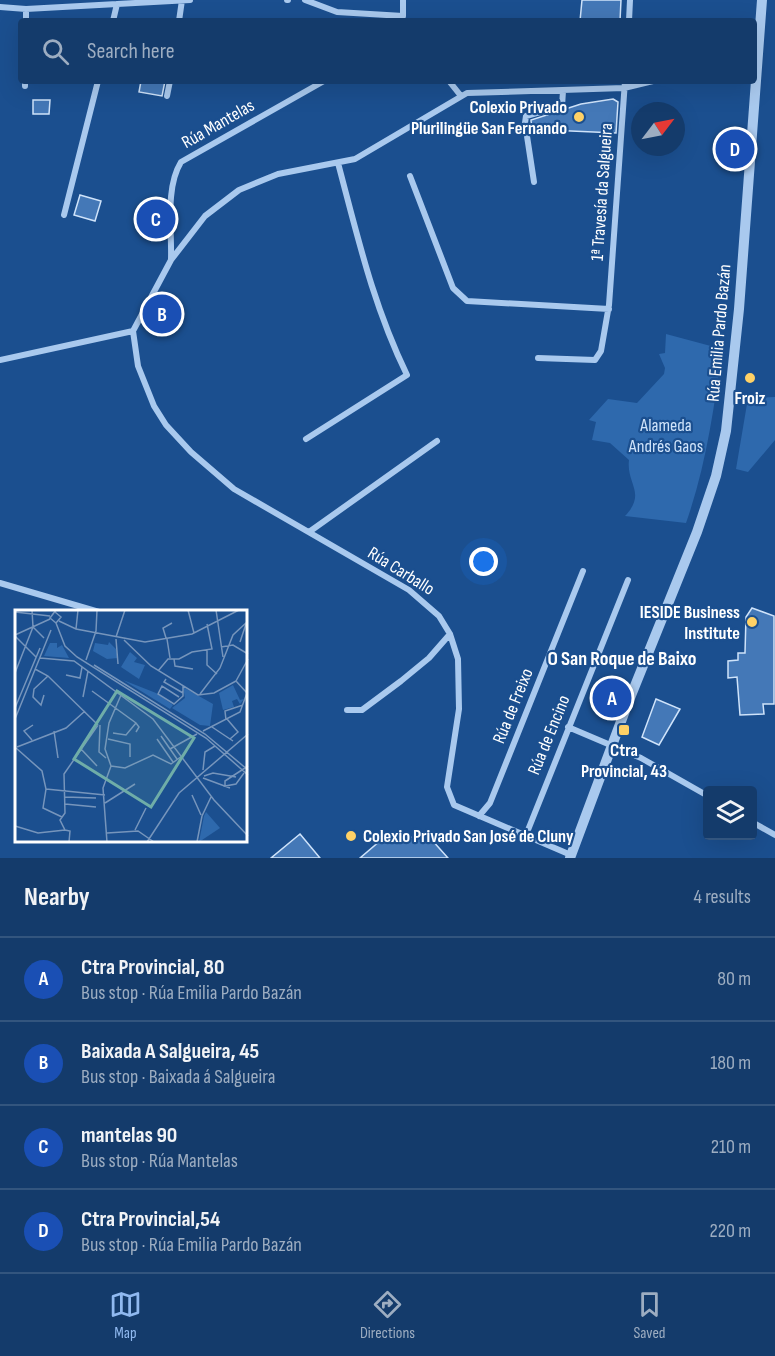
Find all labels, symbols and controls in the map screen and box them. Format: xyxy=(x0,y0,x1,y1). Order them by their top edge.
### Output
search box xyxy=(18,18,757,84)
icon: search xyxy=(39,35,72,68)
text: Search here xyxy=(87,38,174,65)
street label: Rúa Mantelas xyxy=(178,95,258,153)
place label: Colexio Privado Plurilingüe San Fernando xyxy=(411,97,567,139)
north arrow xyxy=(631,102,685,156)
marker: Colexio Privado Plurilingüe San Fernando xyxy=(572,110,586,124)
street label: 1ª Travesía da Salgueira xyxy=(587,122,617,262)
pin: D xyxy=(716,126,754,172)
pin: C xyxy=(136,196,176,242)
street label: Rúa Emilia Pardo Bazán xyxy=(703,263,735,403)
pin: B xyxy=(142,292,182,336)
marker: Froiz xyxy=(743,371,757,385)
place label: Froiz xyxy=(734,388,766,409)
park label: Alameda Andrés Gaos xyxy=(628,415,703,457)
street label: Rúa Carballo xyxy=(364,542,438,600)
your location xyxy=(469,547,498,576)
place label: IESIDE Business Institute xyxy=(640,602,740,644)
inset map xyxy=(15,610,248,843)
marker: IESIDE Business Institute xyxy=(745,615,759,629)
district label: O San Roque de Baixo xyxy=(547,647,697,671)
street label: Rúa de Freixo xyxy=(488,665,538,747)
pin: A xyxy=(592,676,632,720)
street label: Rúa de Encino xyxy=(524,692,574,778)
marker: Ctra Provincial, 43 xyxy=(617,723,631,737)
place label: Ctra Provincial, 43 xyxy=(581,740,667,782)
map controls xyxy=(703,786,757,840)
button: layers xyxy=(703,786,757,840)
place label: Colexio Privado San José de Cluny xyxy=(363,826,574,847)
marker: Colexio Privado San José de Cluny xyxy=(344,829,358,843)
text: Nearby xyxy=(24,882,90,913)
text: 4 results xyxy=(694,885,751,909)
text: Ctra Provincial, 80 xyxy=(81,954,224,981)
text: A xyxy=(39,967,48,991)
text: 80 m xyxy=(717,967,751,991)
text: Bus stop · Rúa Emilia Pardo Bazán xyxy=(81,981,302,1005)
text: Baixada A Salgueira, 45 xyxy=(81,1038,259,1065)
text: B xyxy=(39,1051,48,1075)
text: 180 m xyxy=(710,1051,751,1075)
text: Bus stop · Baixada á Salgueira xyxy=(81,1065,275,1089)
text: mantelas 90 xyxy=(81,1122,177,1149)
text: C xyxy=(38,1135,49,1159)
text: 210 m xyxy=(711,1135,751,1159)
text: Bus stop · Rúa Mantelas xyxy=(81,1149,238,1173)
text: Ctra Provincial,54 xyxy=(81,1206,220,1233)
text: D xyxy=(38,1219,49,1243)
text: 220 m xyxy=(710,1219,751,1243)
text: Bus stop · Rúa Emilia Pardo Bazán xyxy=(81,1233,302,1257)
tab: Map xyxy=(109,1288,142,1343)
tab: Directions xyxy=(360,1288,415,1343)
tab: Saved xyxy=(633,1288,666,1343)

